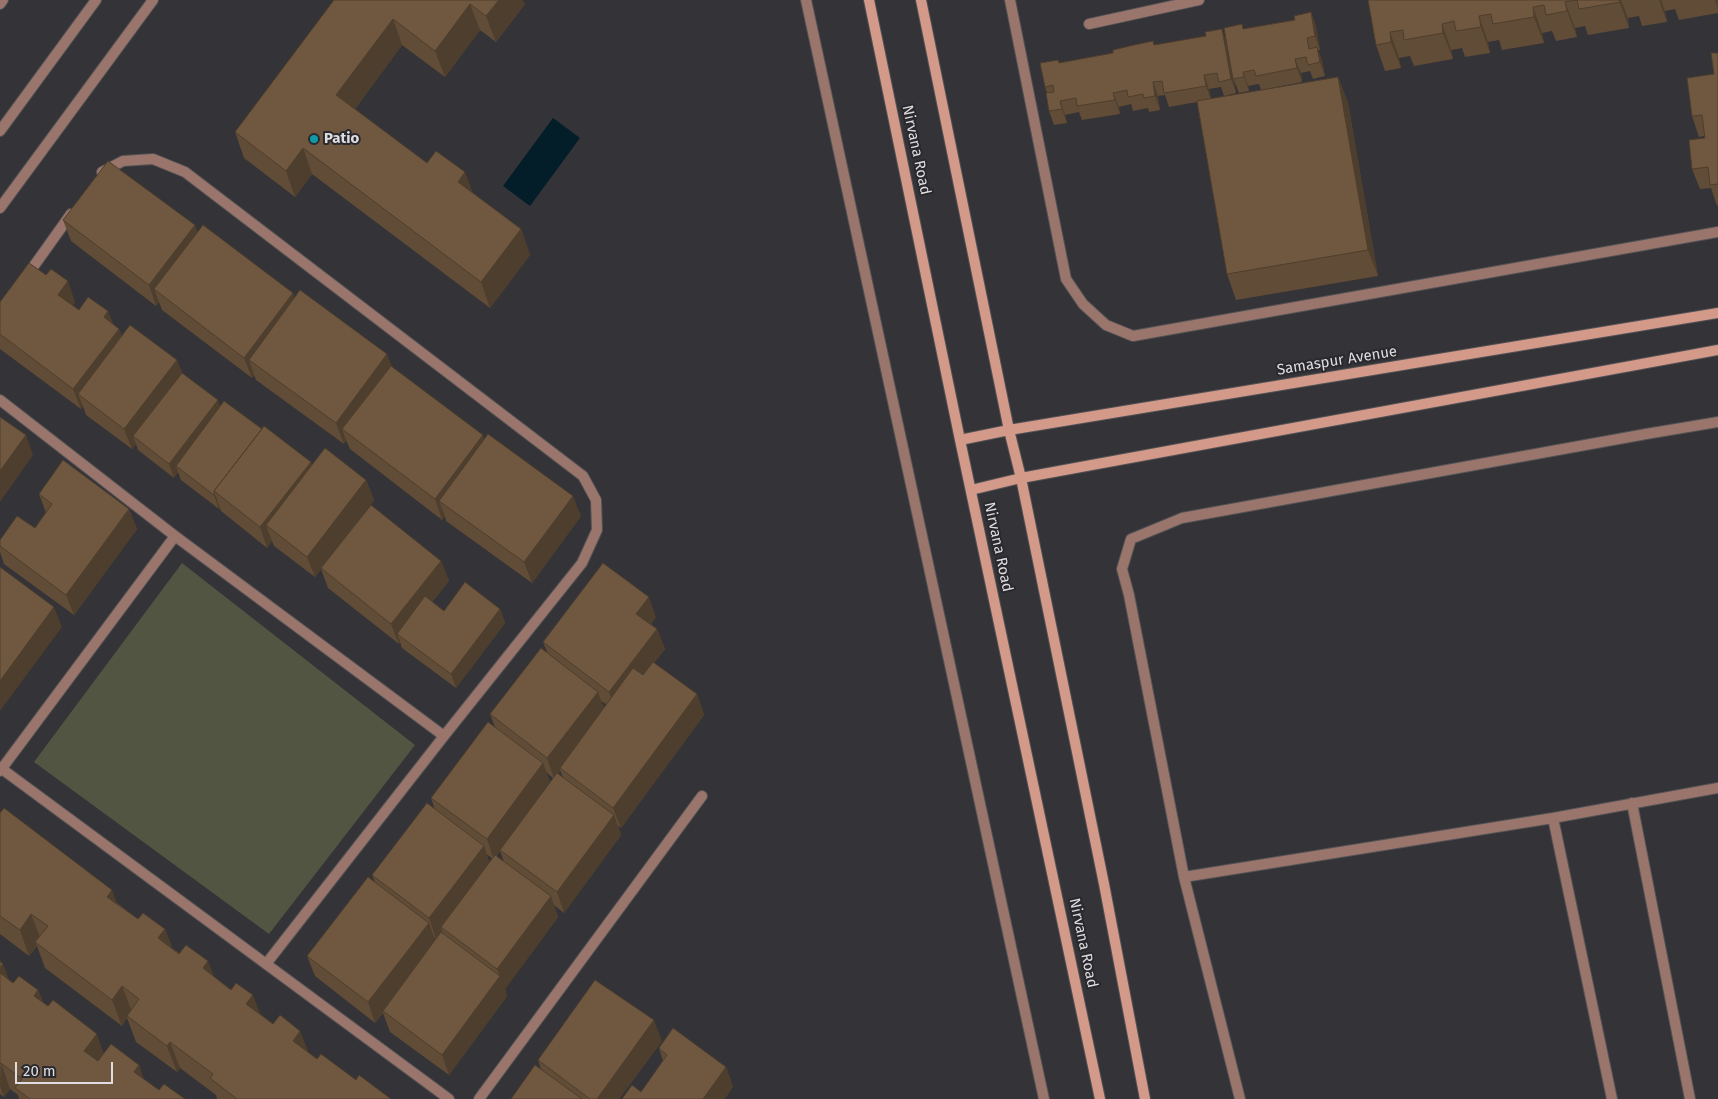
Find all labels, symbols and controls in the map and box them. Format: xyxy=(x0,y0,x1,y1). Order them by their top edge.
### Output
street label: Nirvana Road xyxy=(898,104,934,196)
place label: Patio xyxy=(324,130,359,148)
marker: Patio xyxy=(308,133,320,145)
street label: Samaspur Avenue xyxy=(1276,343,1398,379)
street label: Nirvana Road xyxy=(980,501,1016,593)
street label: Nirvana Road xyxy=(1065,897,1101,989)
scale bar xyxy=(18,1052,115,1084)
text: 20 m xyxy=(23,1062,56,1080)

